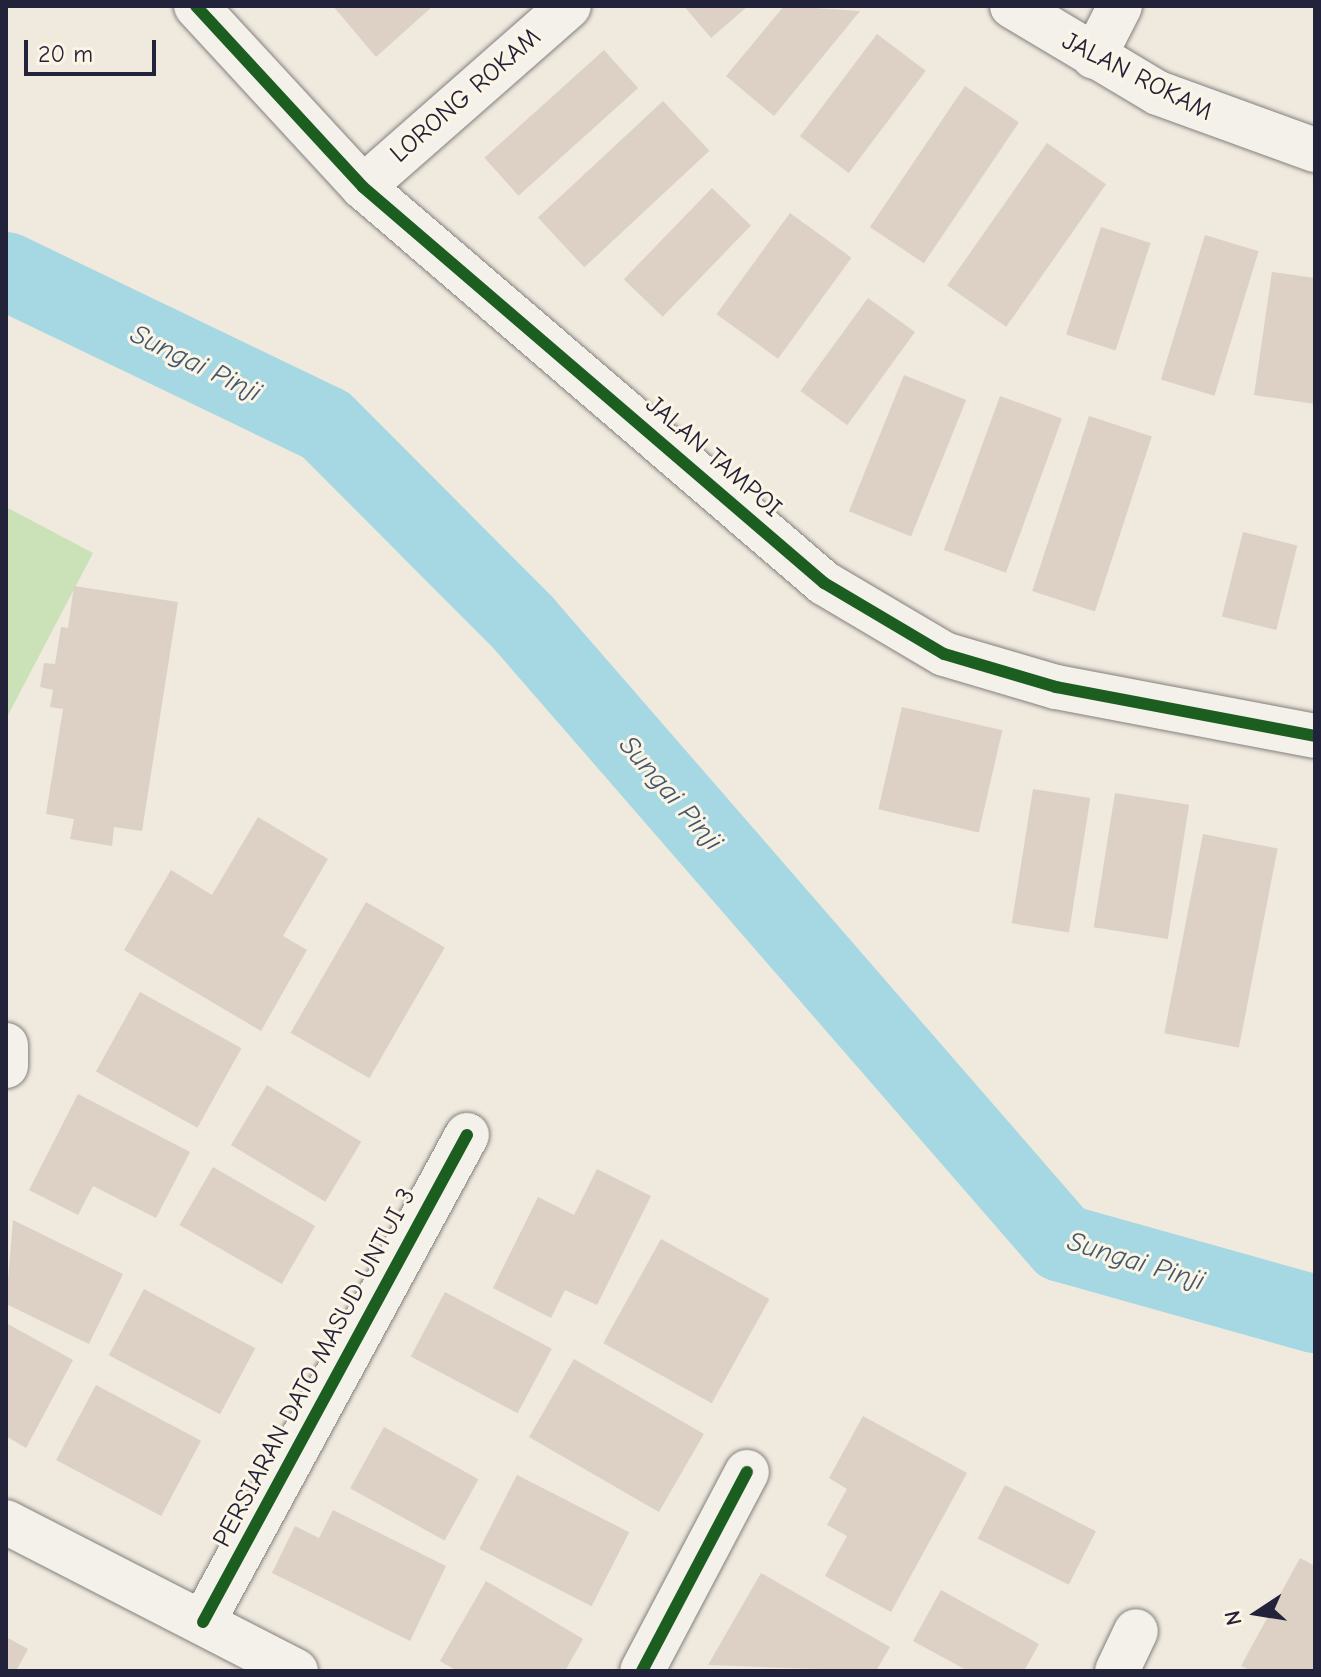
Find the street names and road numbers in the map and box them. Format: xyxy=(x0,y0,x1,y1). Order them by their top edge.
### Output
street label: LORONG ROKAM xyxy=(384,22,548,170)
street label: JALAN ROKAM xyxy=(1057,26,1217,128)
street label: JALAN TAMPOI xyxy=(639,390,787,524)
street label: PERSIARAN DATO MASUD UNTUI 3 xyxy=(207,1183,423,1553)

